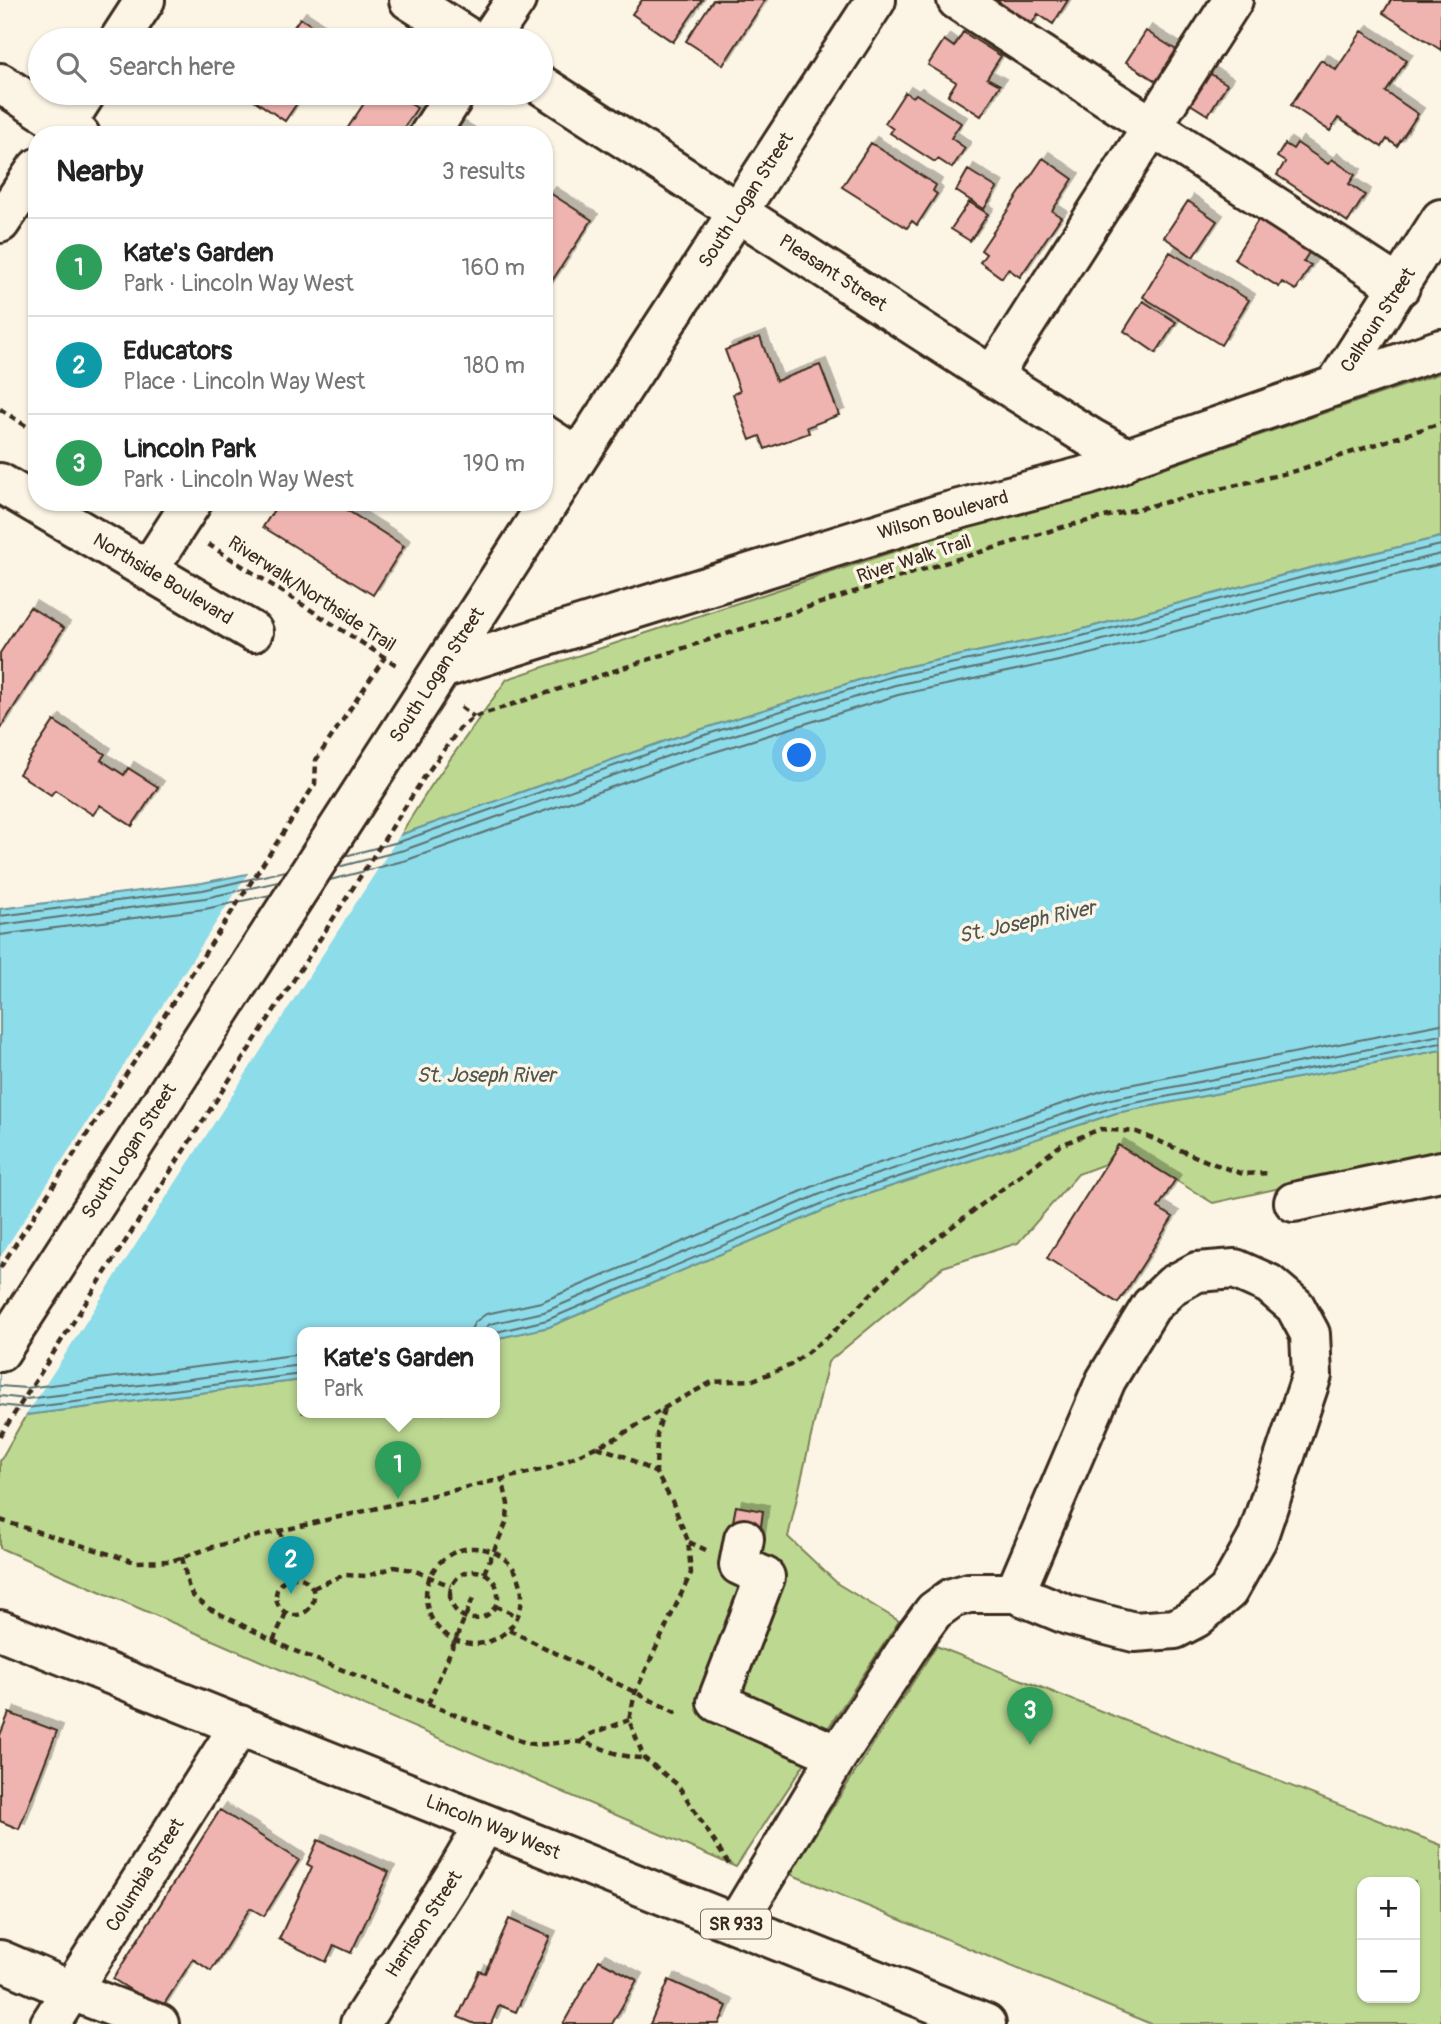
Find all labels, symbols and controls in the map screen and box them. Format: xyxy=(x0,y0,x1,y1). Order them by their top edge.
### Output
search box xyxy=(28,28,553,105)
icon: search xyxy=(52,48,90,86)
text: Search here xyxy=(108,51,235,83)
street label: South Logan Street xyxy=(693,127,799,272)
text: Nearby xyxy=(56,153,143,190)
text: 3 results xyxy=(442,157,525,186)
street label: Pleasant Street xyxy=(775,229,892,317)
text: Kate's Garden xyxy=(123,237,274,269)
text: 1 xyxy=(75,253,84,282)
text: 160 m xyxy=(461,253,525,282)
street label: Calhoun Street xyxy=(1335,263,1421,377)
text: Park · Lincoln Way West xyxy=(123,269,354,298)
text: Educators xyxy=(123,335,232,367)
text: 2 xyxy=(73,351,85,380)
text: 180 m xyxy=(463,351,525,380)
text: Place · Lincoln Way West xyxy=(123,367,365,396)
text: Lincoln Park xyxy=(123,433,256,465)
text: 3 xyxy=(73,449,85,478)
text: 190 m xyxy=(463,449,525,478)
text: Park · Lincoln Way West xyxy=(123,465,354,494)
street label: Wilson Boulevard xyxy=(875,485,1011,545)
street label: Northside Boulevard xyxy=(89,528,237,630)
street label: River Walk Trail xyxy=(854,529,974,589)
street label: Riverwalk/Northside Trail xyxy=(224,531,400,657)
street label: South Logan Street xyxy=(384,602,490,747)
your location xyxy=(782,738,816,772)
water label: St. Joseph River xyxy=(956,894,1100,950)
water label: St. Joseph River xyxy=(416,1062,558,1089)
street label: South Logan Street xyxy=(76,1078,182,1223)
popup xyxy=(297,1327,500,1418)
text: Kate's Garden xyxy=(323,1342,474,1374)
text: Park xyxy=(323,1374,363,1403)
pin: 1 xyxy=(375,1441,421,1499)
pin: 2 xyxy=(268,1536,314,1594)
pin: 3 xyxy=(1007,1687,1053,1745)
street label: Lincoln Way West xyxy=(422,1789,564,1865)
street label: Columbia Street xyxy=(101,1813,190,1936)
street label: Harrison Street xyxy=(381,1866,468,1982)
map controls xyxy=(1357,1877,1420,2003)
button: + xyxy=(1357,1877,1420,1940)
road number: SR 933 xyxy=(701,1910,771,1938)
button: − xyxy=(1357,1940,1420,2003)

